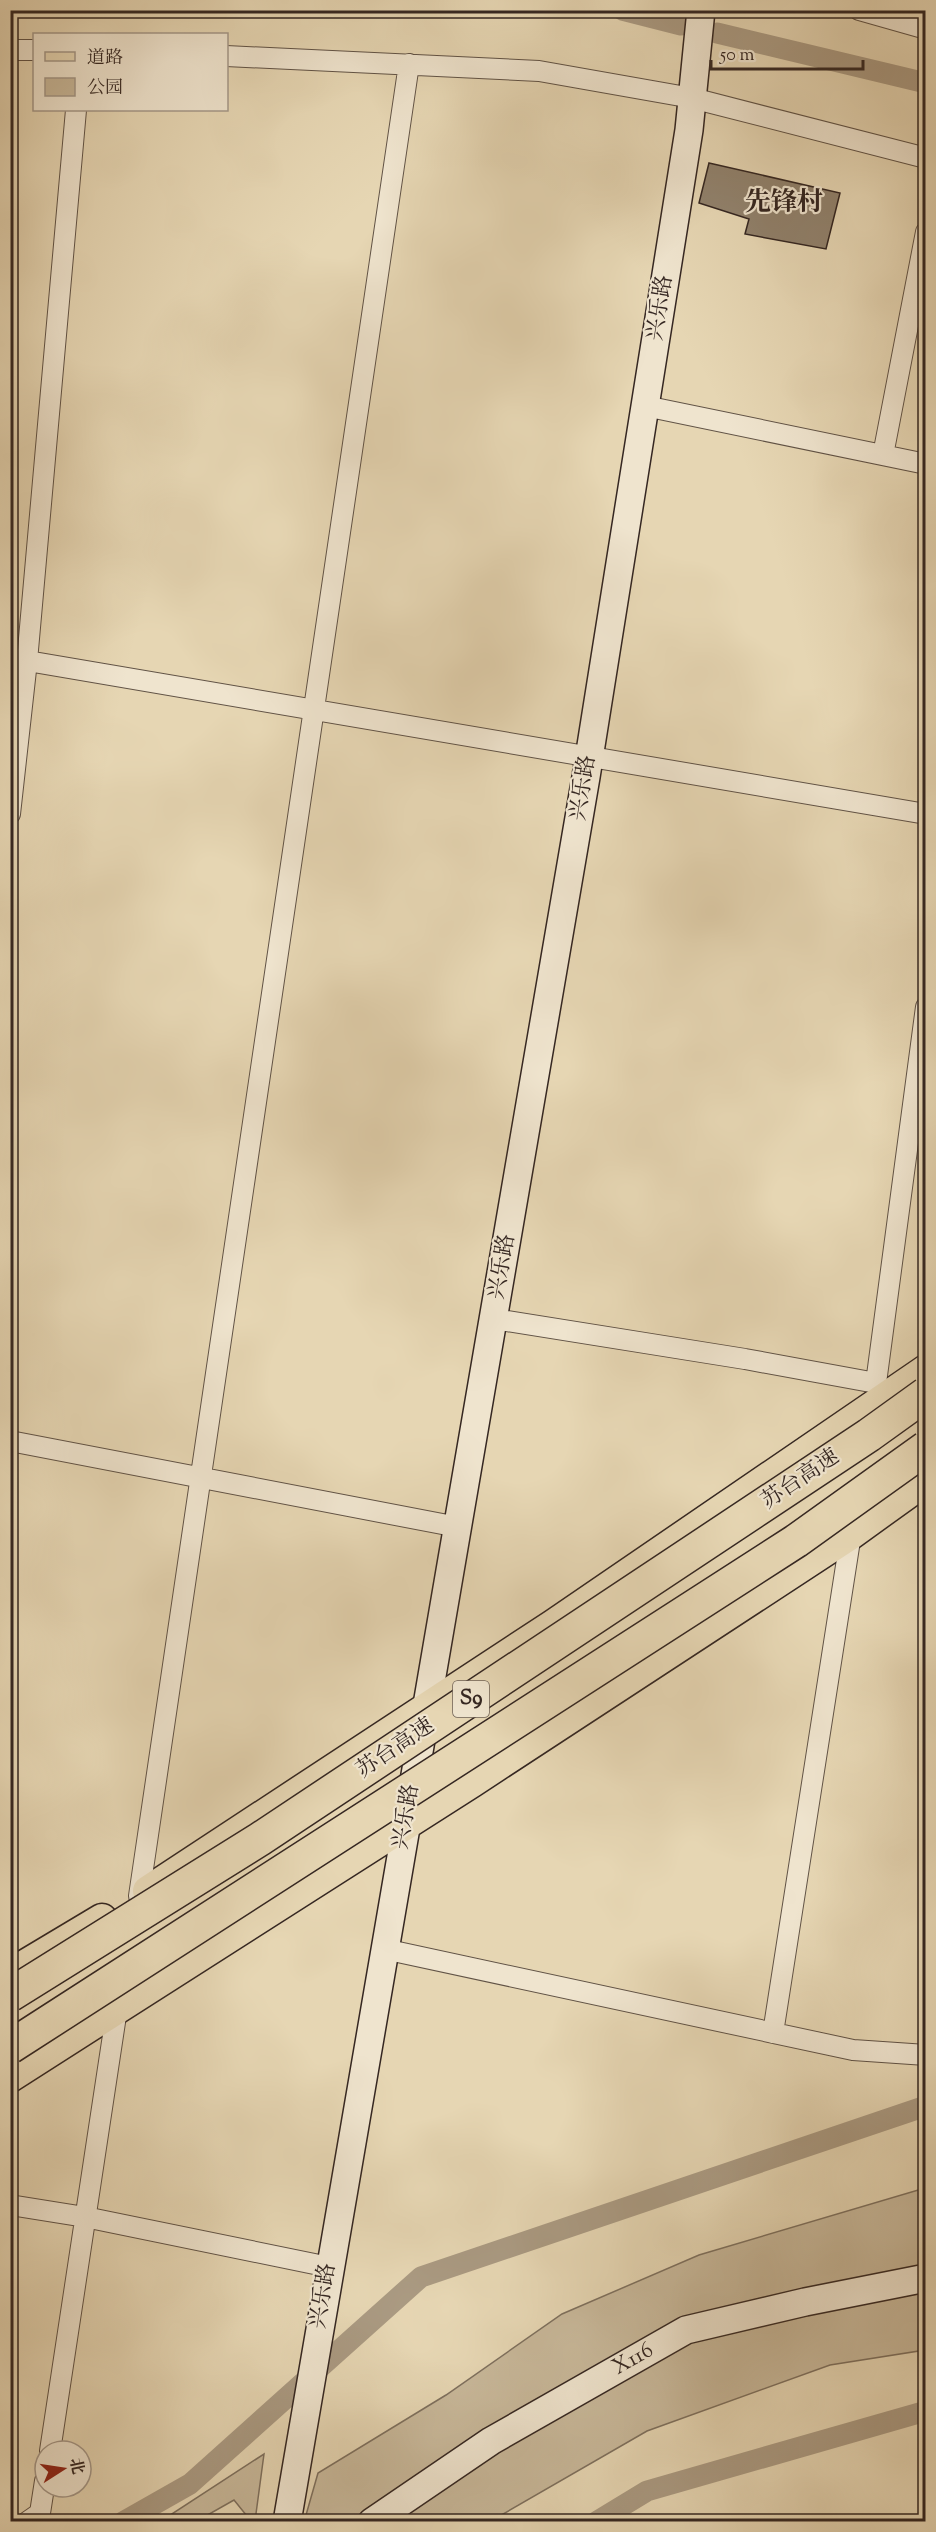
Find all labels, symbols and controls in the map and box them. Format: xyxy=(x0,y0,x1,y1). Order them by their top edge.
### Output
legend xyxy=(33,33,228,111)
scale bar xyxy=(711,33,862,71)
text: 50 m xyxy=(719,43,755,69)
text: 道路 xyxy=(87,46,123,72)
text: 公园 xyxy=(87,76,123,102)
district label: 先锋村 xyxy=(745,185,823,222)
street label: 兴乐路 xyxy=(640,273,682,343)
street label: 兴乐路 xyxy=(563,753,605,823)
street label: 兴乐路 xyxy=(482,1232,524,1302)
street label: 苏台高速 xyxy=(756,1442,846,1518)
road number: S9 xyxy=(453,1681,489,1717)
street label: 苏台高速 xyxy=(351,1711,441,1787)
street label: 兴乐路 xyxy=(386,1782,428,1852)
street label: 兴乐路 xyxy=(303,2261,345,2331)
street label: X116 xyxy=(607,2335,660,2384)
north arrow xyxy=(33,2439,93,2499)
text: 北 xyxy=(62,2456,88,2477)

